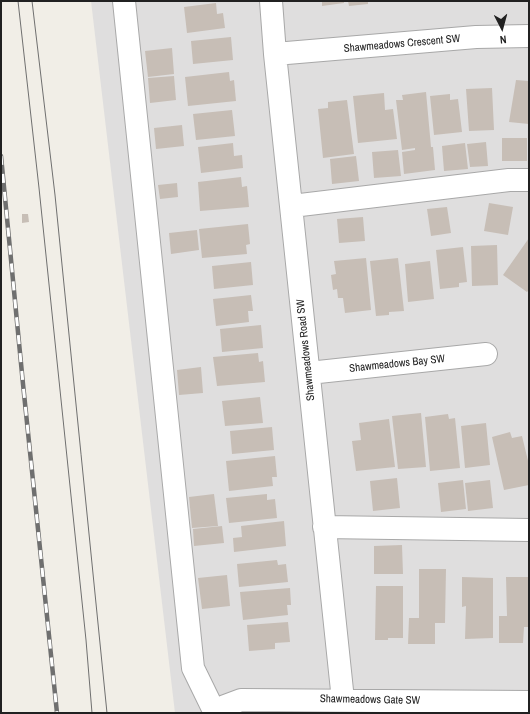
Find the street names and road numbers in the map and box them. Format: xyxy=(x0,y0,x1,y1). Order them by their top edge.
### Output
street label: Shawmeadows Crescent SW xyxy=(343,32,461,56)
street label: Shawmeadows Road SW xyxy=(294,298,318,402)
street label: Shawmeadows Bay SW xyxy=(348,352,446,376)
street label: Shawmeadows Gate SW xyxy=(320,693,420,707)

